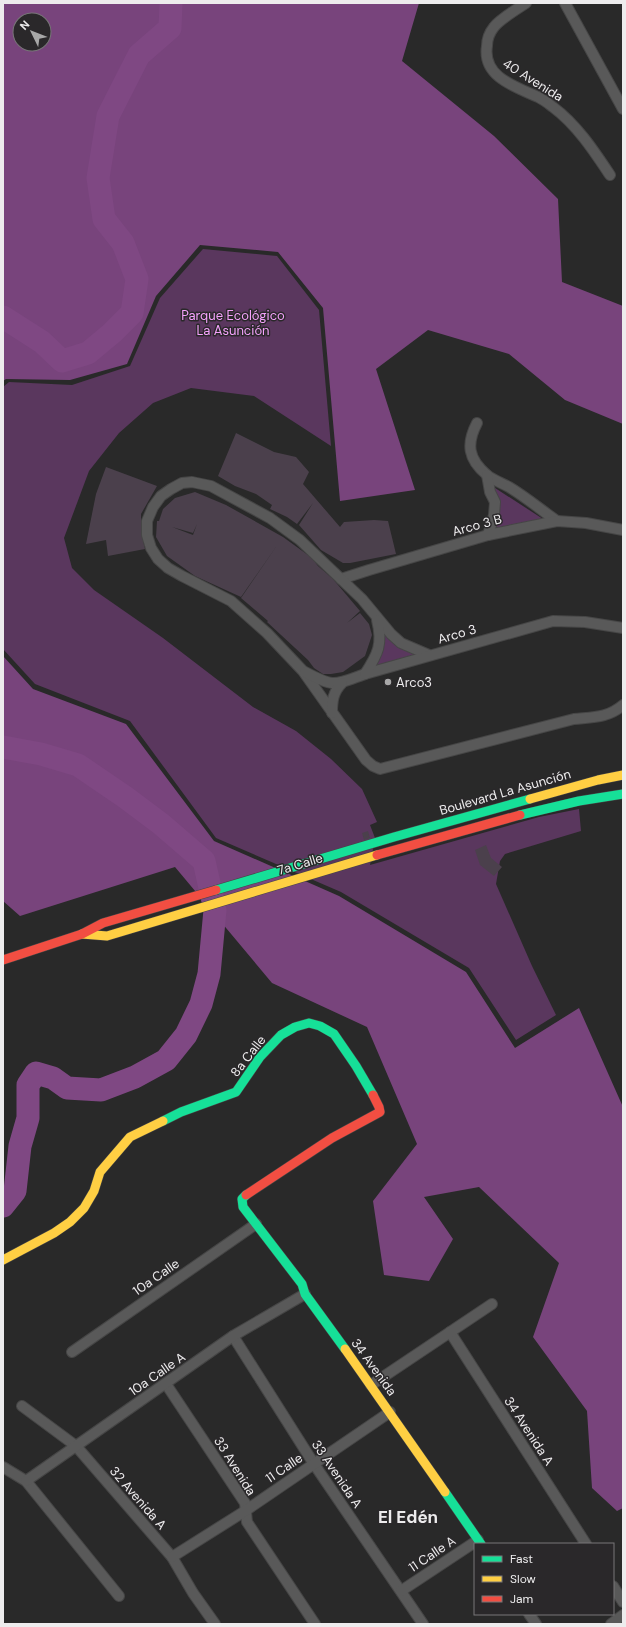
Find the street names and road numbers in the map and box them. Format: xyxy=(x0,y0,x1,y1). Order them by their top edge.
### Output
street label: 40 Avenida xyxy=(500,55,566,105)
street label: Arco 3 B xyxy=(450,510,504,540)
street label: Arco 3 xyxy=(436,620,478,648)
street label: Boulevard La Asunción xyxy=(437,765,573,819)
street label: 7a Calle xyxy=(275,849,325,879)
street label: 8a Calle xyxy=(227,1032,269,1080)
street label: 10a Calle xyxy=(129,1255,183,1299)
street label: 34 Avenida xyxy=(348,1335,400,1399)
street label: 10a Calle A xyxy=(125,1348,189,1400)
street label: 34 Avenida A xyxy=(500,1393,558,1469)
street label: 33 Avenida xyxy=(210,1433,260,1499)
street label: 33 Avenida A xyxy=(308,1437,366,1512)
street label: 11 Calle xyxy=(262,1449,306,1487)
street label: 32 Avenida A xyxy=(106,1463,170,1533)
street label: 11 Calle A xyxy=(405,1532,459,1576)

